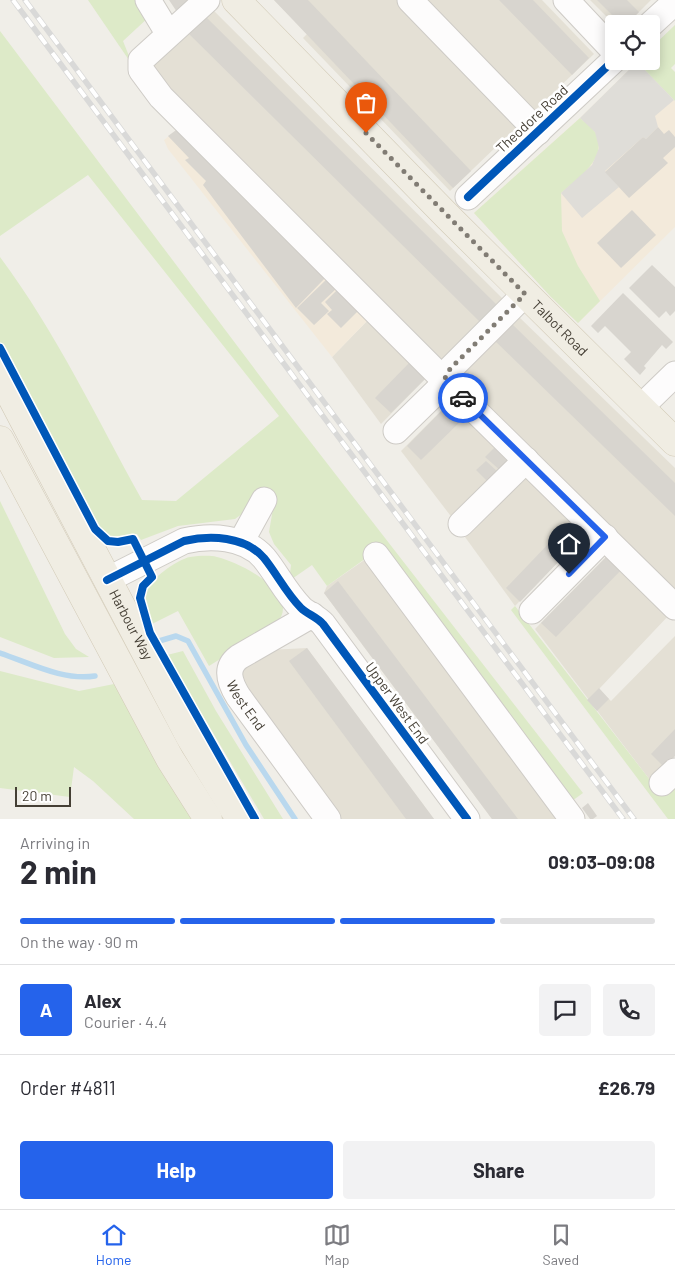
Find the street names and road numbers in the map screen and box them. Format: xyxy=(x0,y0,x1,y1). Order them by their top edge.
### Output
street label: Theodore Road xyxy=(492,81,571,156)
street label: Talbot Road xyxy=(529,296,592,359)
street label: Harbour Way xyxy=(106,586,157,663)
street label: Upper West End xyxy=(362,659,433,747)
street label: West End xyxy=(223,677,269,733)

